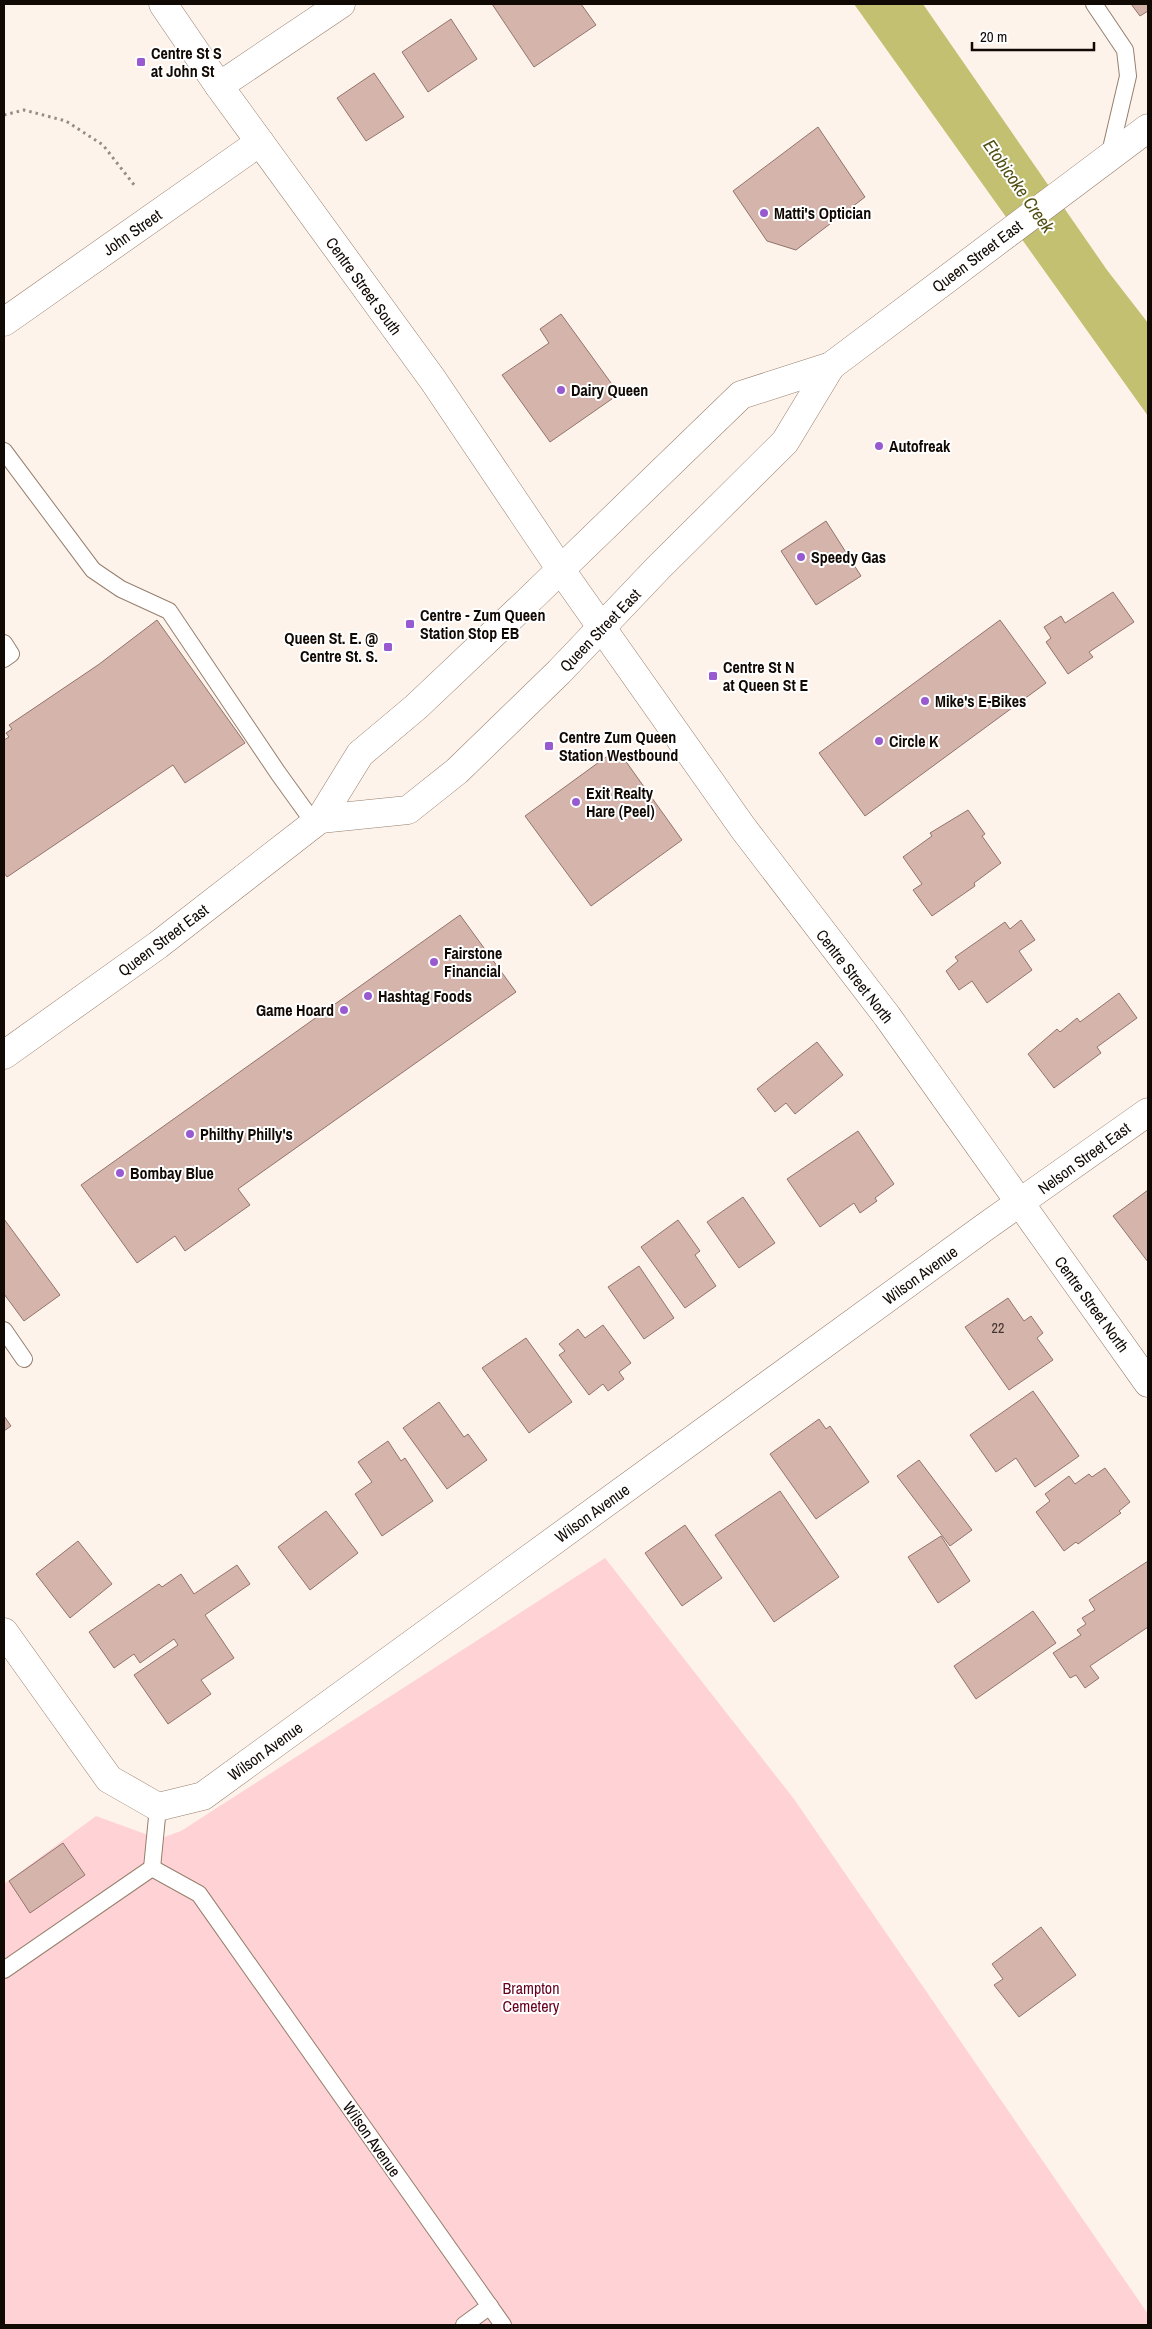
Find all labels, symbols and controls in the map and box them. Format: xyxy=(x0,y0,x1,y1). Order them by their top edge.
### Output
scale bar xyxy=(972,20,1094,52)
text: 20 m xyxy=(980,26,1007,47)
place label: Centre St S at John St xyxy=(151,42,222,82)
marker: Centre St S at John St xyxy=(135,56,147,68)
water label: Etobicoke Creek xyxy=(977,134,1061,238)
place label: Matti's Optician xyxy=(774,202,871,224)
street label: John Street xyxy=(98,204,166,260)
marker: Matti's Optician xyxy=(758,207,770,219)
street label: Queen Street East xyxy=(927,215,1027,297)
street label: Centre Street South xyxy=(321,233,407,339)
place label: Dairy Queen xyxy=(571,379,648,401)
marker: Dairy Queen xyxy=(555,384,567,396)
place label: Autofreak xyxy=(889,435,951,457)
marker: Autofreak xyxy=(873,440,885,452)
place label: Speedy Gas xyxy=(811,546,886,568)
marker: Speedy Gas xyxy=(795,551,807,563)
street label: Queen Street East xyxy=(555,583,646,676)
place label: Centre - Zum Queen Station Stop EB xyxy=(420,604,545,644)
marker: Centre - Zum Queen Station Stop EB xyxy=(404,618,416,630)
place label: Queen St. E. @ Centre St. S. xyxy=(284,627,378,667)
marker: Queen St. E. @ Centre St. S. xyxy=(382,641,394,653)
place label: Centre St N at Queen St E xyxy=(723,656,809,696)
marker: Centre St N at Queen St E xyxy=(707,670,719,682)
place label: Mike's E-Bikes xyxy=(935,690,1026,712)
marker: Mike's E-Bikes xyxy=(919,695,931,707)
place label: Centre Zum Queen Station Westbound xyxy=(559,726,678,766)
place label: Circle K xyxy=(889,730,939,752)
marker: Circle K xyxy=(873,735,885,747)
marker: Centre Zum Queen Station Westbound xyxy=(543,740,555,752)
place label: Exit Realty Hare (Peel) xyxy=(586,782,655,822)
marker: Exit Realty Hare (Peel) xyxy=(570,796,582,808)
street label: Queen Street East xyxy=(113,899,213,981)
street label: Centre Street North xyxy=(811,924,899,1028)
place label: Fairstone Financial xyxy=(444,942,502,982)
marker: Fairstone Financial xyxy=(428,956,440,968)
place label: Hashtag Foods xyxy=(378,985,472,1007)
marker: Hashtag Foods xyxy=(362,990,374,1002)
place label: Game Hoard xyxy=(256,999,334,1021)
marker: Game Hoard xyxy=(338,1004,350,1016)
street label: Nelson Street East xyxy=(1033,1117,1135,1199)
place label: Philthy Philly's xyxy=(200,1123,293,1145)
marker: Philthy Philly's xyxy=(184,1128,196,1140)
place label: Bombay Blue xyxy=(130,1162,214,1184)
marker: Bombay Blue xyxy=(114,1167,126,1179)
street label: Wilson Avenue xyxy=(878,1240,962,1310)
street label: Centre Street North xyxy=(1050,1252,1134,1356)
house number: 22 xyxy=(992,1319,1004,1337)
street label: Wilson Avenue xyxy=(550,1478,634,1548)
street label: Wilson Avenue xyxy=(223,1716,307,1786)
park label: Brampton Cemetery xyxy=(503,1977,560,2017)
street label: Wilson Avenue xyxy=(338,2097,406,2181)

